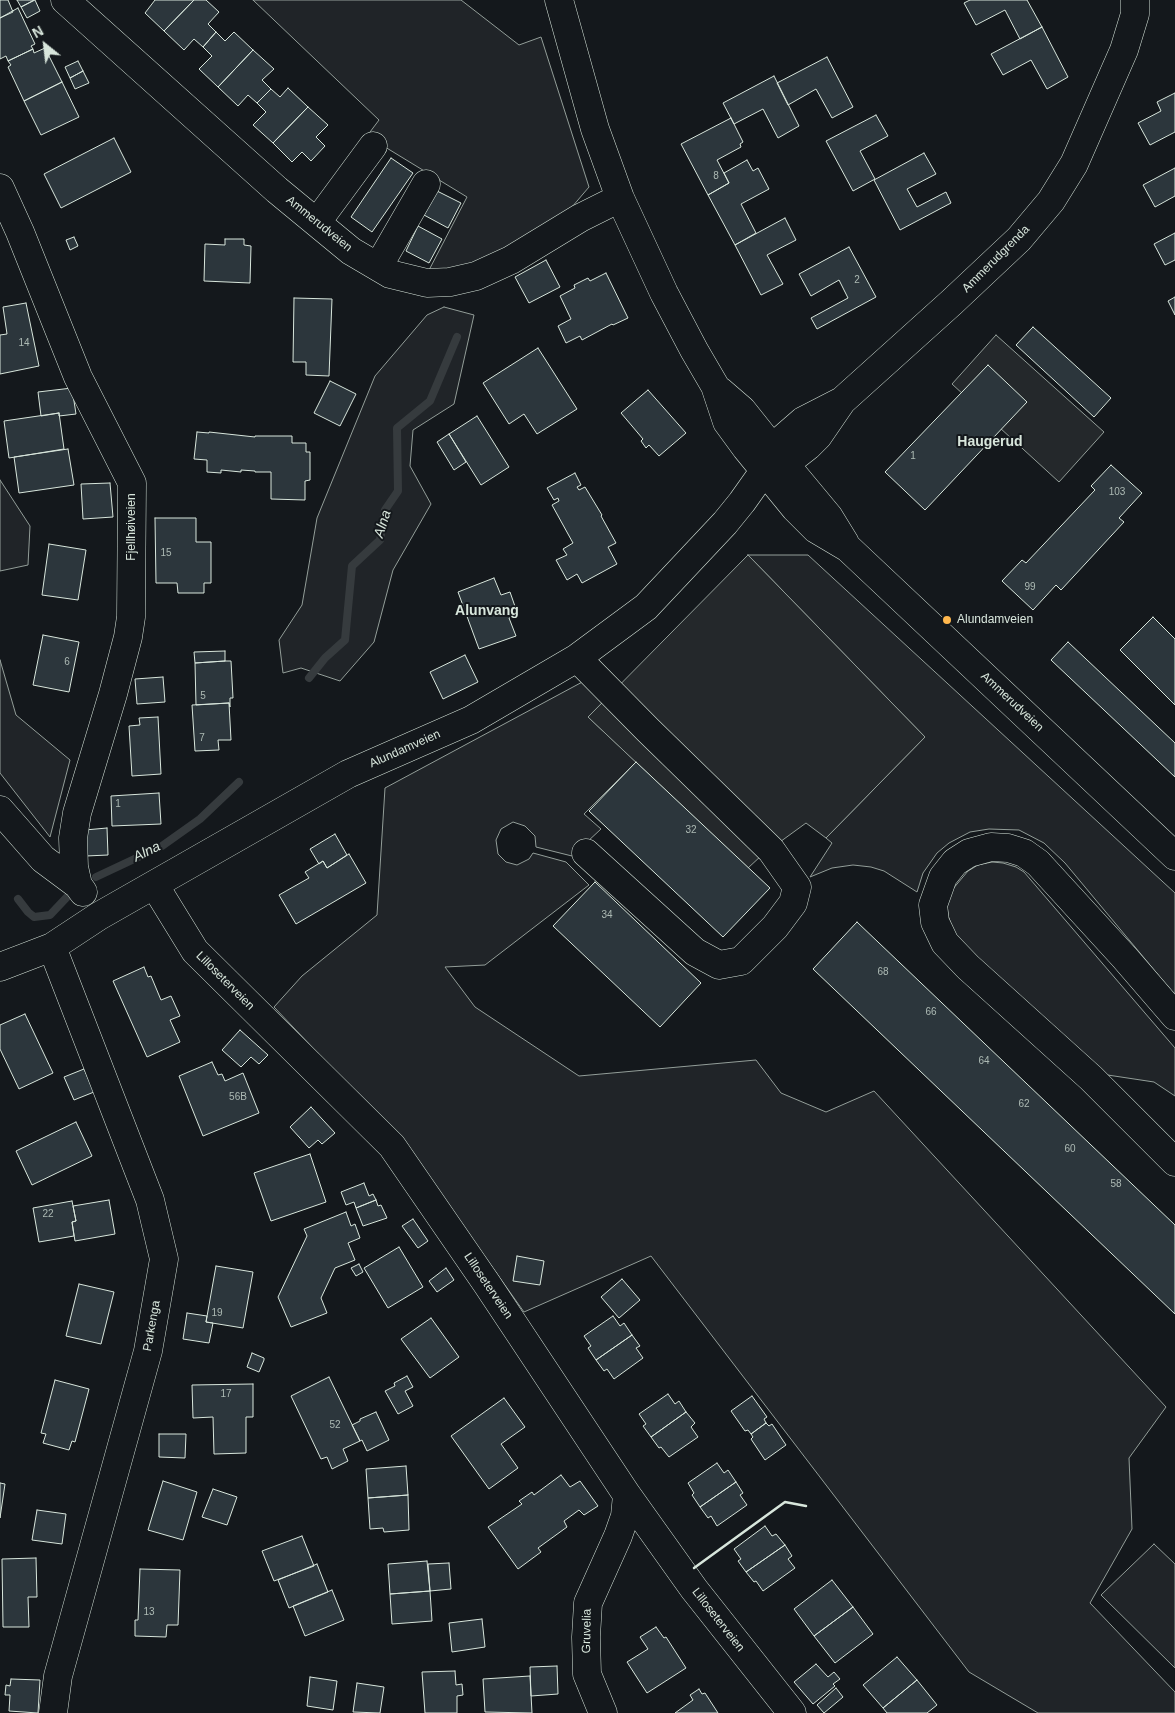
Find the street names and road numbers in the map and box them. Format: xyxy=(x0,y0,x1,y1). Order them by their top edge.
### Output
street label: Ammerudveien xyxy=(283,193,355,255)
street label: Ammerudgrenda xyxy=(959,222,1033,296)
street label: Fjellhøiveien xyxy=(125,493,139,561)
street label: Ammerudveien xyxy=(978,669,1046,735)
street label: Alundamveien xyxy=(367,727,443,771)
street label: Lilloseterveien xyxy=(193,949,257,1013)
street label: Lilloseterveien xyxy=(461,1250,515,1322)
street label: Parkenga xyxy=(140,1299,164,1353)
street label: Lilloseterveien xyxy=(689,1585,747,1655)
street label: Gruvelia xyxy=(579,1609,595,1653)

